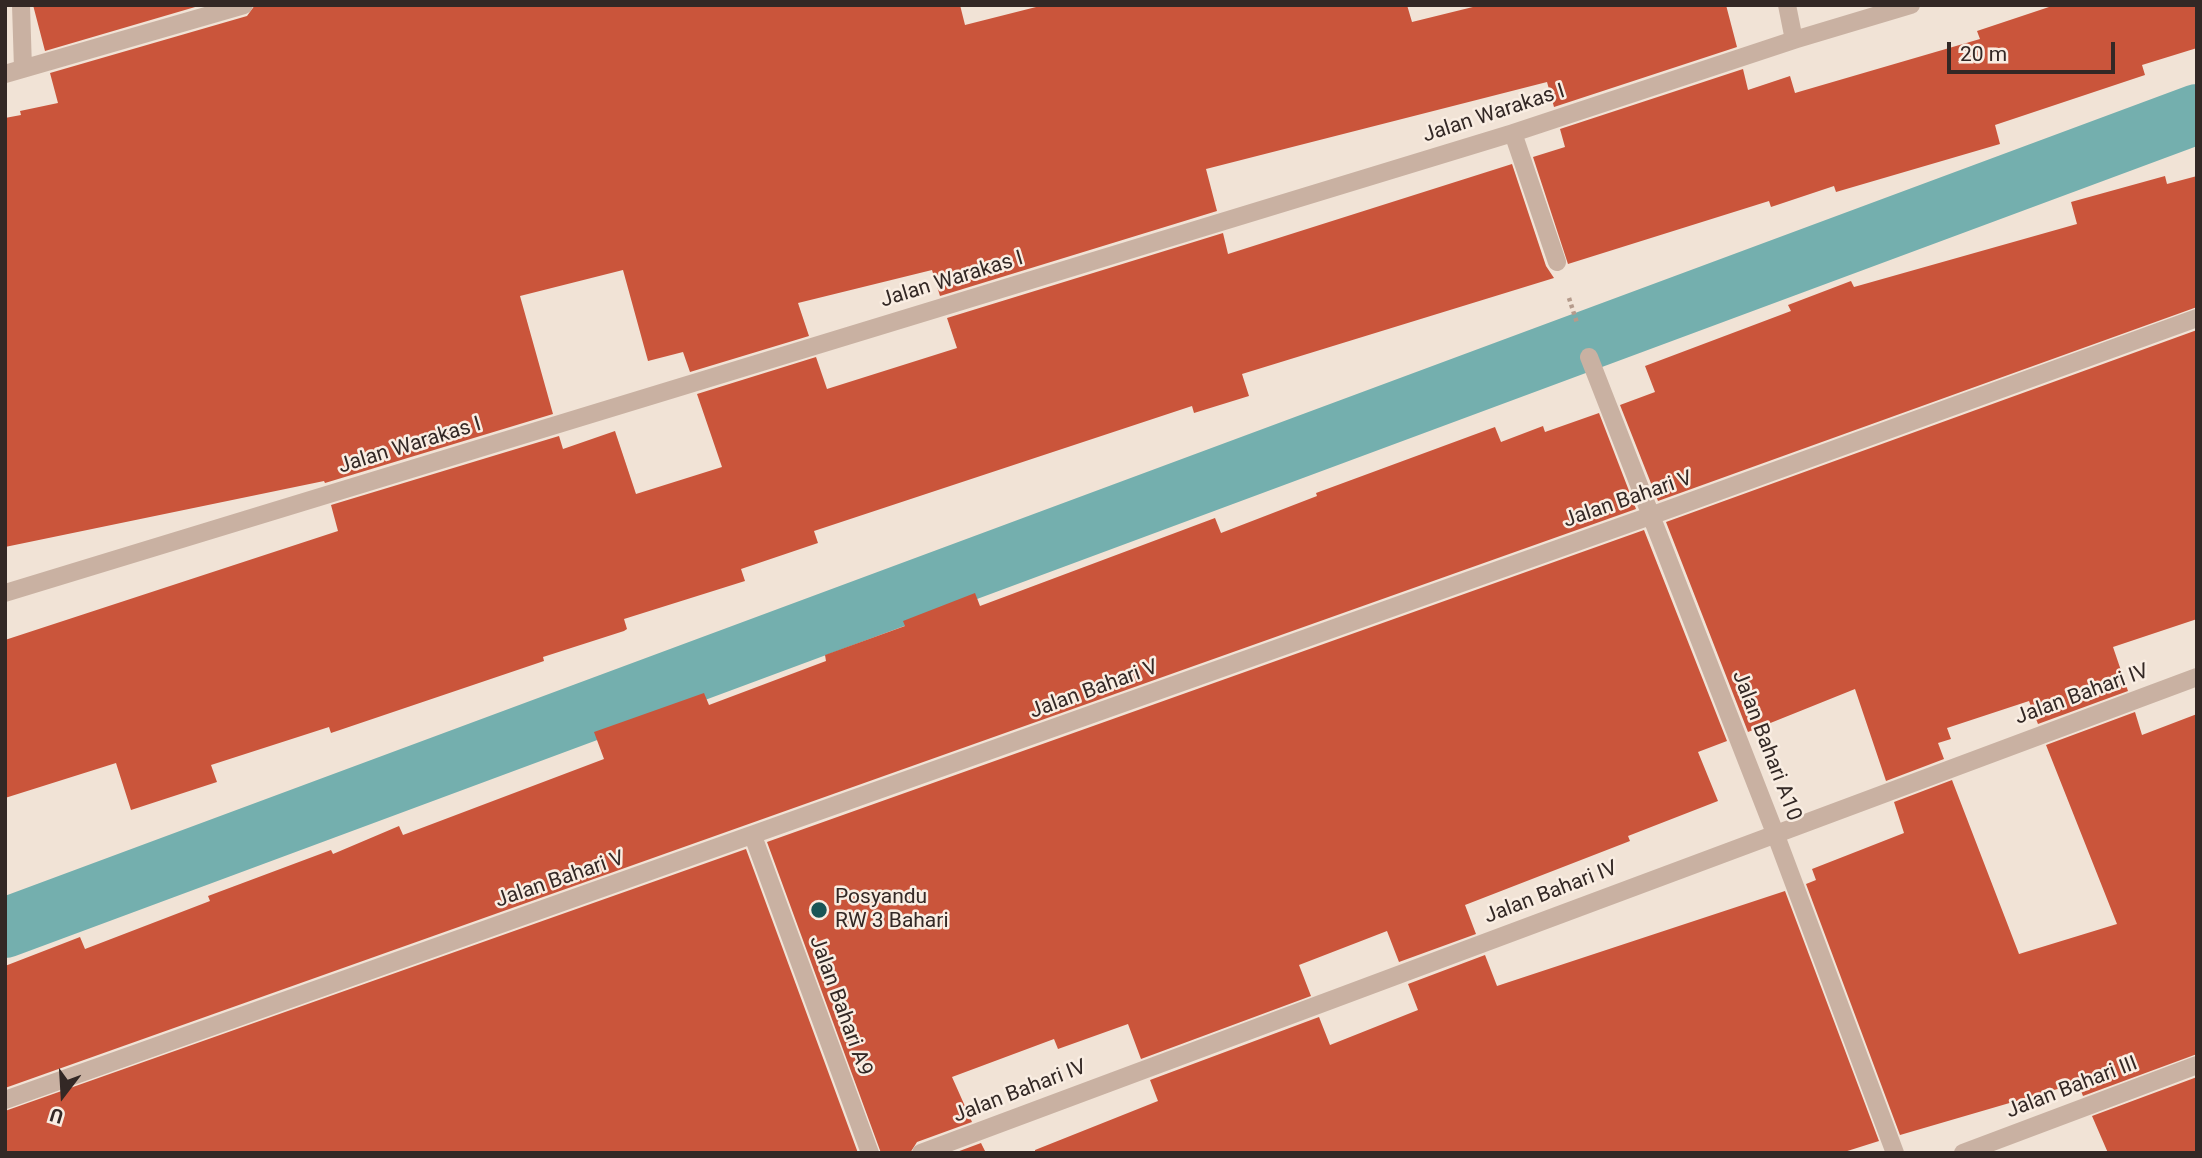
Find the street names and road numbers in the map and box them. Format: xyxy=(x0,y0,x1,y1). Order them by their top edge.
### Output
street label: Jalan Warakas I xyxy=(1420,79,1568,149)
street label: Jalan Warakas I xyxy=(878,246,1026,314)
street label: Jalan Warakas I xyxy=(336,412,484,480)
street label: Jalan Bahari V xyxy=(1560,466,1696,534)
street label: Jalan Bahari V xyxy=(1026,655,1162,725)
street label: Jalan Bahari IV xyxy=(2012,659,2152,731)
street label: Jalan Bahari A10 xyxy=(1726,667,1806,825)
street label: Jalan Bahari V xyxy=(492,846,628,914)
street label: Jalan Bahari IV xyxy=(1481,856,1621,930)
street label: Jalan Bahari A9 xyxy=(803,933,877,1079)
street label: Jalan Bahari III xyxy=(2003,1051,2141,1125)
street label: Jalan Bahari IV xyxy=(950,1055,1090,1129)

